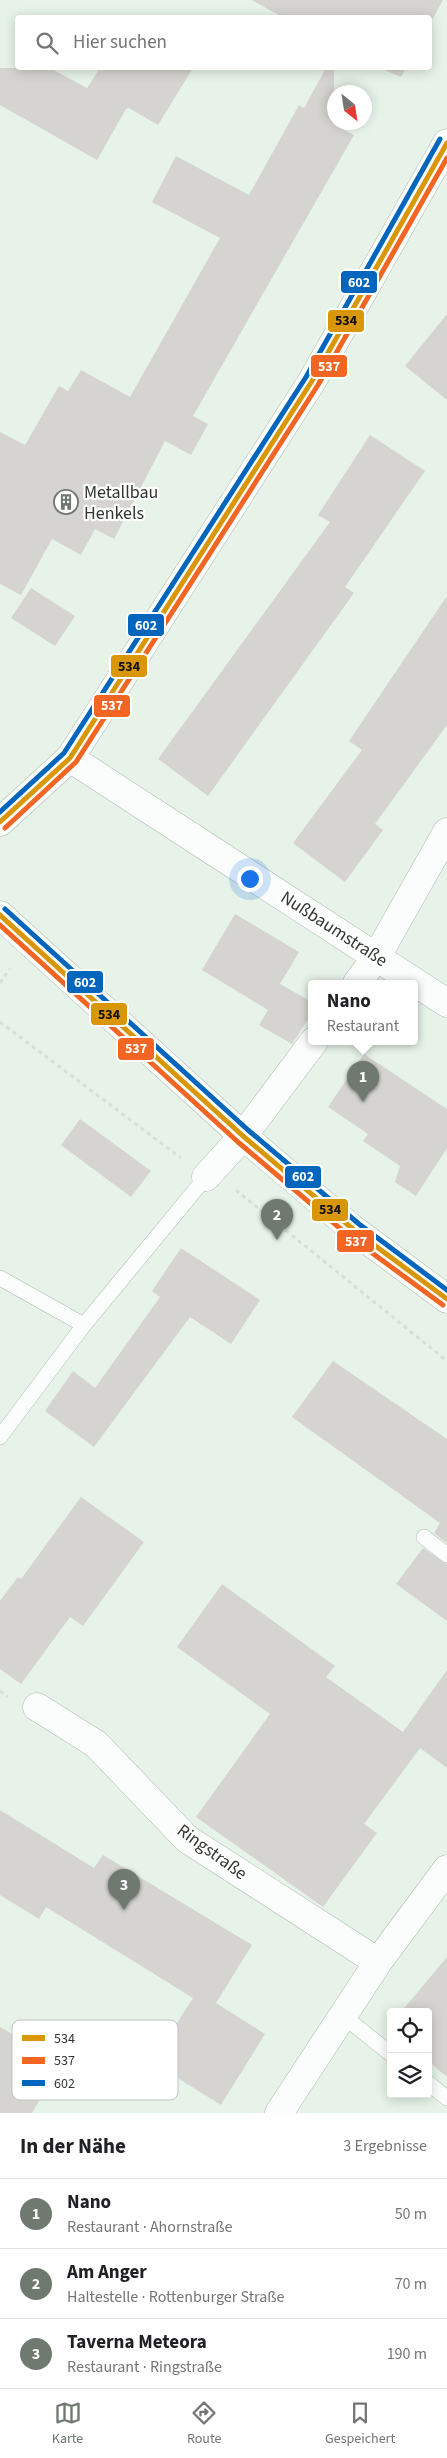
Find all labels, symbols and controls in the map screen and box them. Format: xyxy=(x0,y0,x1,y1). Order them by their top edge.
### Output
search box xyxy=(15,15,432,70)
icon: search xyxy=(33,29,61,57)
text: Hier suchen xyxy=(73,29,167,56)
north arrow xyxy=(327,85,372,130)
line badge: 602 xyxy=(340,270,378,294)
text: 602 xyxy=(348,273,370,293)
line badge: 534 xyxy=(327,309,365,333)
text: 534 xyxy=(335,311,358,331)
line badge: 537 xyxy=(310,354,348,378)
text: 537 xyxy=(318,357,340,377)
place label: Metallbau Henkels xyxy=(84,480,158,526)
building icon: Metallbau Henkels xyxy=(53,489,79,515)
line badge: 602 xyxy=(127,613,165,637)
text: 602 xyxy=(135,616,157,636)
line badge: 534 xyxy=(110,654,148,678)
text: 534 xyxy=(118,657,141,677)
line badge: 537 xyxy=(93,694,131,718)
text: 537 xyxy=(101,696,123,716)
your location xyxy=(237,866,263,892)
street label: Nußbaumstraße xyxy=(276,885,392,973)
line badge: 602 xyxy=(66,970,104,994)
text: 602 xyxy=(74,973,96,993)
popup xyxy=(308,980,418,1045)
text: Nano xyxy=(327,988,371,1015)
line badge: 534 xyxy=(90,1002,128,1026)
text: 534 xyxy=(98,1005,121,1025)
text: Restaurant xyxy=(327,1015,399,1037)
line badge: 537 xyxy=(117,1037,155,1061)
text: 537 xyxy=(125,1039,147,1059)
pin: 1 xyxy=(347,1061,379,1102)
line badge: 602 xyxy=(284,1165,322,1189)
text: 602 xyxy=(292,1167,314,1187)
line badge: 534 xyxy=(311,1198,349,1222)
pin: 2 xyxy=(261,1199,293,1240)
text: 534 xyxy=(319,1200,342,1220)
line badge: 537 xyxy=(336,1229,375,1253)
text: 537 xyxy=(345,1232,367,1252)
street label: Ringstraße xyxy=(172,1818,252,1886)
pin: 3 xyxy=(108,1869,140,1910)
map controls xyxy=(387,2008,432,2098)
button: locate xyxy=(387,2008,432,2053)
legend xyxy=(12,2020,178,2100)
text: 534 xyxy=(54,2029,75,2049)
text: 537 xyxy=(54,2051,75,2071)
button: layers xyxy=(387,2053,432,2098)
text: 602 xyxy=(54,2074,75,2094)
text: In der Nähe xyxy=(20,2131,126,2161)
text: 3 Ergebnisse xyxy=(343,2135,427,2157)
text: Nano xyxy=(67,2189,111,2216)
text: 1 xyxy=(32,2203,40,2225)
text: 50 m xyxy=(395,2203,427,2225)
text: Restaurant · Ahornstraße xyxy=(67,2216,232,2238)
text: Am Anger xyxy=(67,2259,147,2286)
text: 2 xyxy=(32,2273,40,2295)
text: 70 m xyxy=(395,2273,427,2295)
text: Haltestelle · Rottenburger Straße xyxy=(67,2286,284,2308)
text: Taverna Meteora xyxy=(67,2329,207,2356)
text: 3 xyxy=(32,2343,40,2365)
text: 190 m xyxy=(387,2343,427,2365)
text: Restaurant · Ringstraße xyxy=(67,2356,222,2378)
tab: Karte xyxy=(52,2399,83,2449)
tab: Route xyxy=(187,2399,221,2449)
tab: Gespeichert xyxy=(325,2399,395,2449)

